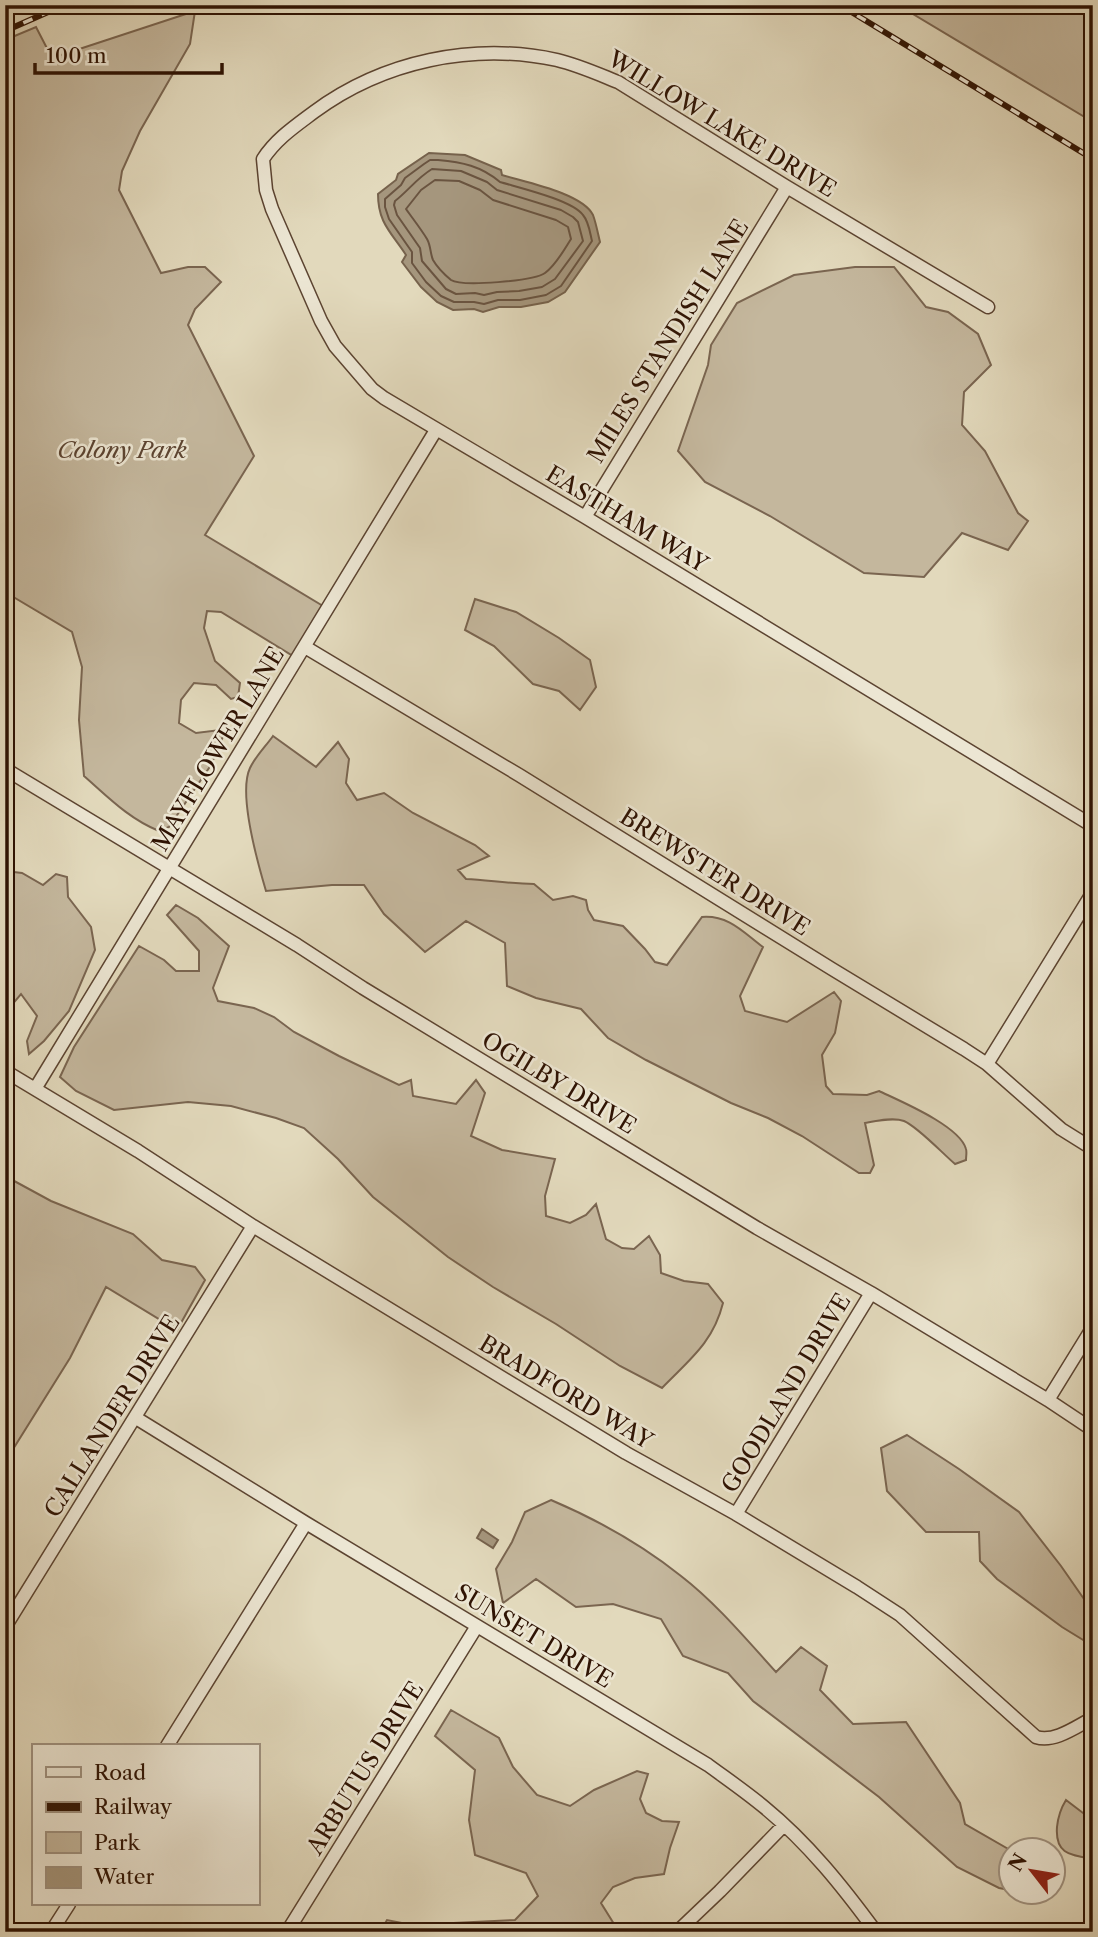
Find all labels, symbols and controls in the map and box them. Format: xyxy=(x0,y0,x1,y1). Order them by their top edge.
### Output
scale bar xyxy=(35,32,222,76)
text: 100 m xyxy=(46,43,107,68)
street label: WILLOW LAKE DRIVE xyxy=(602,44,841,203)
street label: MILES STANDISH LANE xyxy=(581,214,755,468)
park label: Colony Park xyxy=(57,436,187,464)
street label: EASTHAM WAY xyxy=(541,460,714,579)
street label: MAYFLOWER LANE xyxy=(146,642,290,856)
street label: BREWSTER DRIVE xyxy=(615,802,815,942)
street label: OGILBY DRIVE xyxy=(477,1026,641,1140)
street label: GOODLAND DRIVE xyxy=(716,1288,856,1498)
street label: CALLANDER DRIVE xyxy=(38,1310,186,1522)
street label: BRADFORD WAY xyxy=(474,1329,659,1455)
street label: SUNSET DRIVE xyxy=(450,1578,618,1694)
street label: ARBUTUS DRIVE xyxy=(300,1676,430,1860)
legend xyxy=(32,1744,259,1906)
text: Road xyxy=(94,1760,146,1785)
text: Railway xyxy=(94,1794,172,1819)
text: Park xyxy=(94,1830,140,1855)
north arrow xyxy=(996,1836,1066,1906)
text: N xyxy=(1004,1850,1032,1876)
text: Water xyxy=(93,1864,154,1889)

